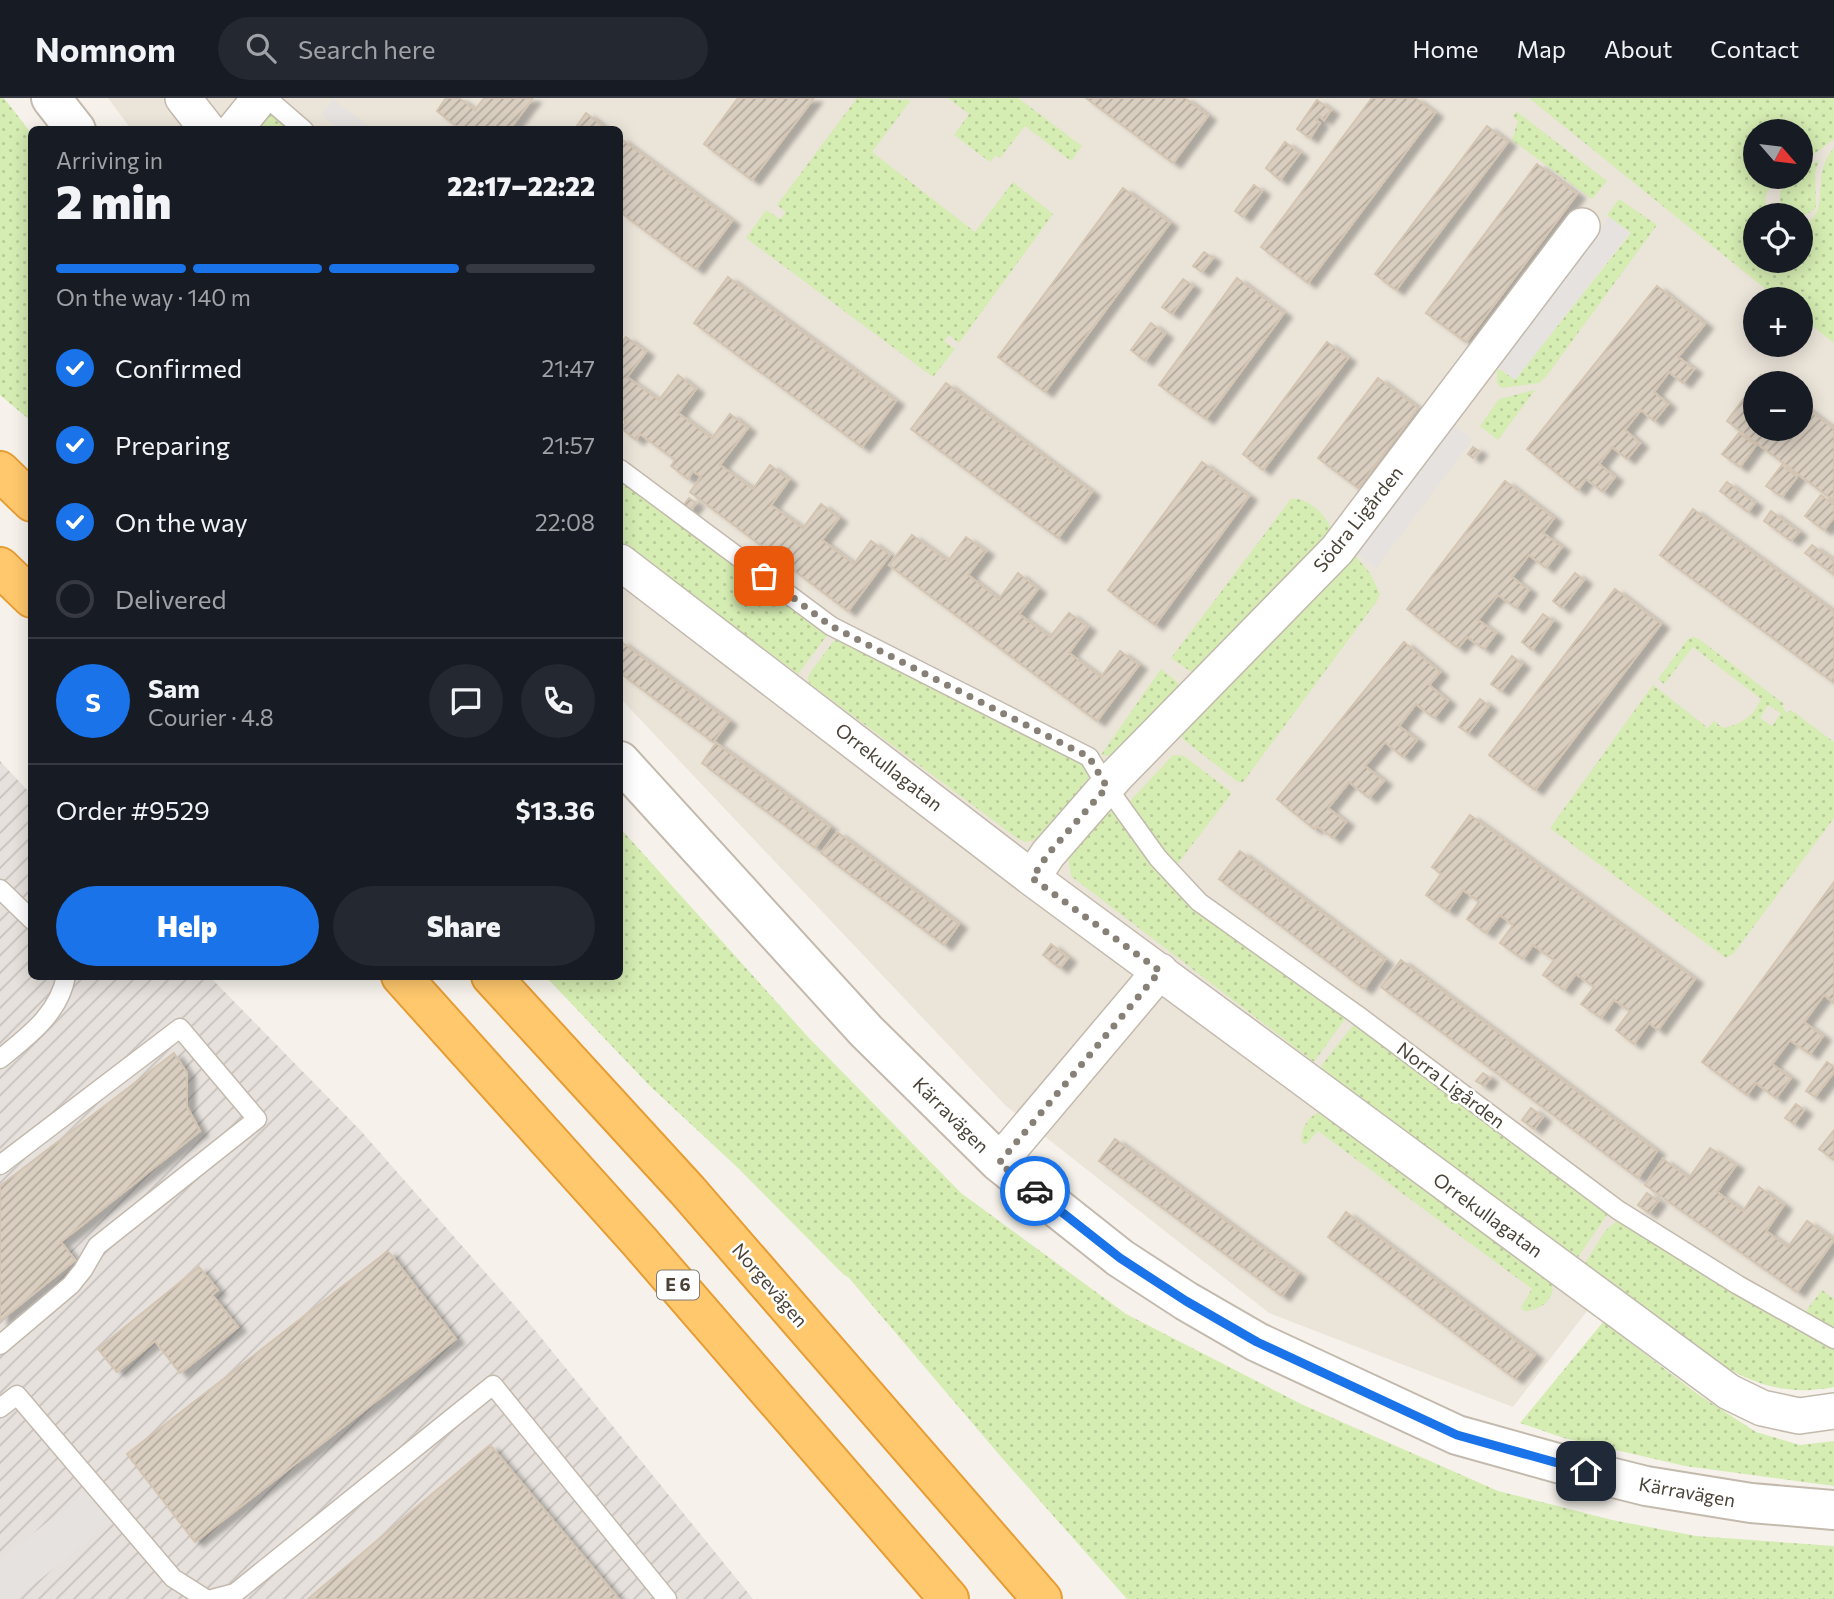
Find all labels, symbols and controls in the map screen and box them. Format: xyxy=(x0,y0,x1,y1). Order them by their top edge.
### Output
search box xyxy=(218,17,708,80)
text: Nomnom xyxy=(35,28,176,69)
icon: search xyxy=(242,29,280,67)
text: Search here xyxy=(298,33,435,64)
text: Home xyxy=(1413,34,1479,63)
text: Map xyxy=(1517,34,1566,63)
text: About xyxy=(1604,34,1672,63)
text: Contact xyxy=(1710,34,1799,63)
north arrow xyxy=(1743,119,1813,189)
map controls xyxy=(1743,119,1813,441)
text: Arriving in xyxy=(56,146,163,174)
text: 22:17–22:22 xyxy=(447,170,595,201)
text: 2 min xyxy=(56,172,172,228)
button: locate xyxy=(1743,203,1813,273)
text: On the way · 140 m xyxy=(56,283,251,311)
button: + xyxy=(1743,287,1813,357)
icon: check xyxy=(56,349,94,387)
text: Confirmed xyxy=(115,352,242,383)
text: 21:47 xyxy=(542,354,595,382)
button: − xyxy=(1743,371,1813,441)
icon: check xyxy=(56,426,94,464)
text: Preparing xyxy=(115,429,230,460)
text: 21:57 xyxy=(542,431,595,459)
street label: Södra Ligården xyxy=(1308,461,1407,576)
icon: check xyxy=(56,503,94,541)
text: On the way xyxy=(115,506,248,537)
text: 22:08 xyxy=(535,508,595,536)
pin xyxy=(734,546,794,606)
icon: bag xyxy=(745,557,783,595)
text: Delivered xyxy=(115,583,226,614)
button: chat xyxy=(429,664,503,738)
button: phone xyxy=(521,664,595,738)
text: Sam xyxy=(148,672,200,703)
text: S xyxy=(85,686,101,717)
text: Courier · 4.8 xyxy=(148,703,274,731)
street label: Orrekullagatan xyxy=(831,718,947,816)
text: Order #9529 xyxy=(56,794,210,825)
text: $13.36 xyxy=(515,794,595,825)
button: Help xyxy=(56,886,319,966)
button: Share xyxy=(333,886,595,966)
street label: Norra Ligården xyxy=(1393,1037,1510,1133)
street label: Kärravägen xyxy=(909,1072,994,1157)
courier xyxy=(1000,1156,1070,1226)
street label: Orrekullagatan xyxy=(1429,1167,1547,1262)
icon: car xyxy=(1016,1172,1054,1210)
street label: Norgevägen xyxy=(728,1238,813,1331)
road number: E 6 xyxy=(657,1270,699,1300)
pin xyxy=(1556,1441,1616,1501)
icon: home xyxy=(1567,1452,1605,1490)
street label: Kärravägen xyxy=(1637,1472,1737,1511)

